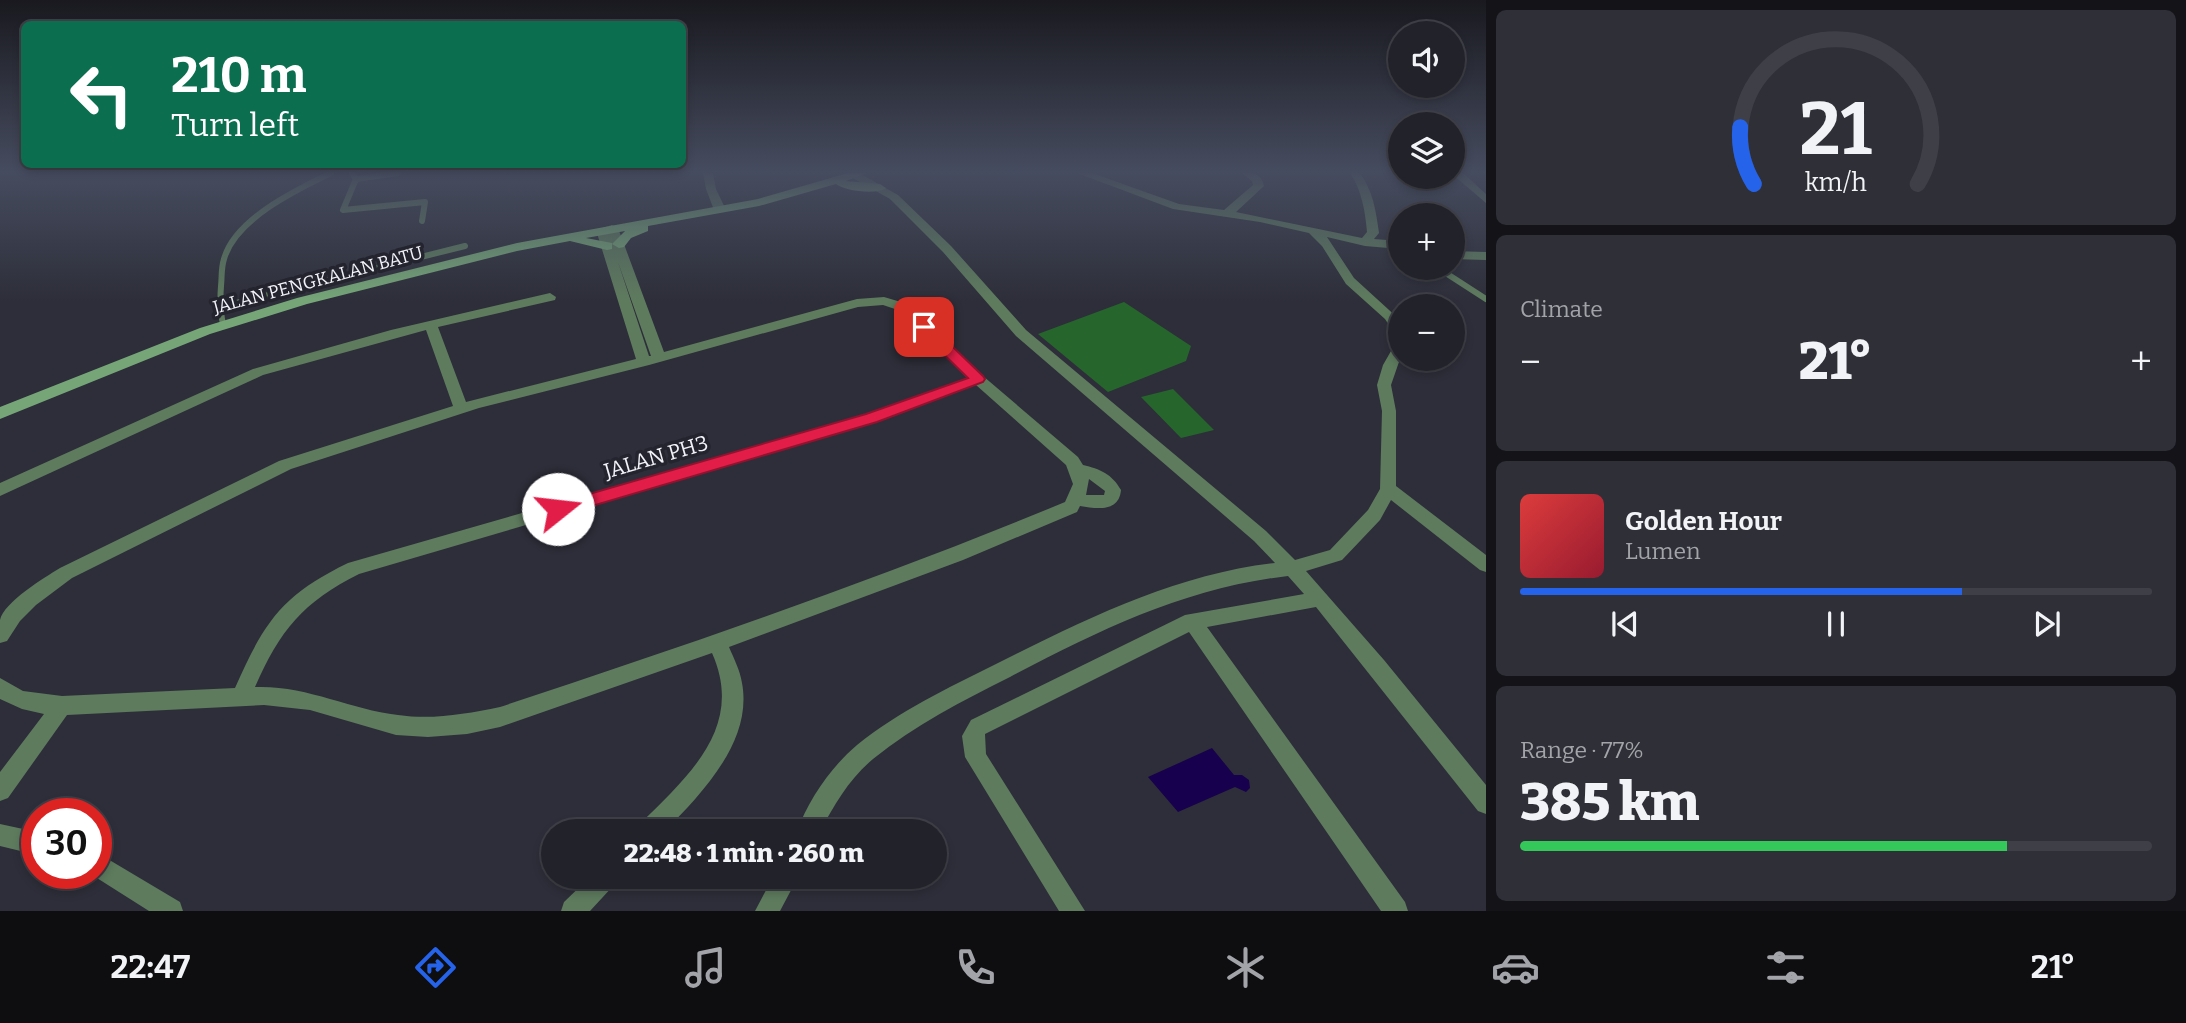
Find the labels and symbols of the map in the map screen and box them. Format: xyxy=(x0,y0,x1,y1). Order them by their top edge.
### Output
street label: JALAN PENGKALAN BATU xyxy=(210,241,425,319)
pin xyxy=(894,297,954,357)
street label: JALAN PH3 xyxy=(600,430,711,485)
position arrow xyxy=(521,472,595,546)
speed limit sign: 30 xyxy=(21,798,112,889)

